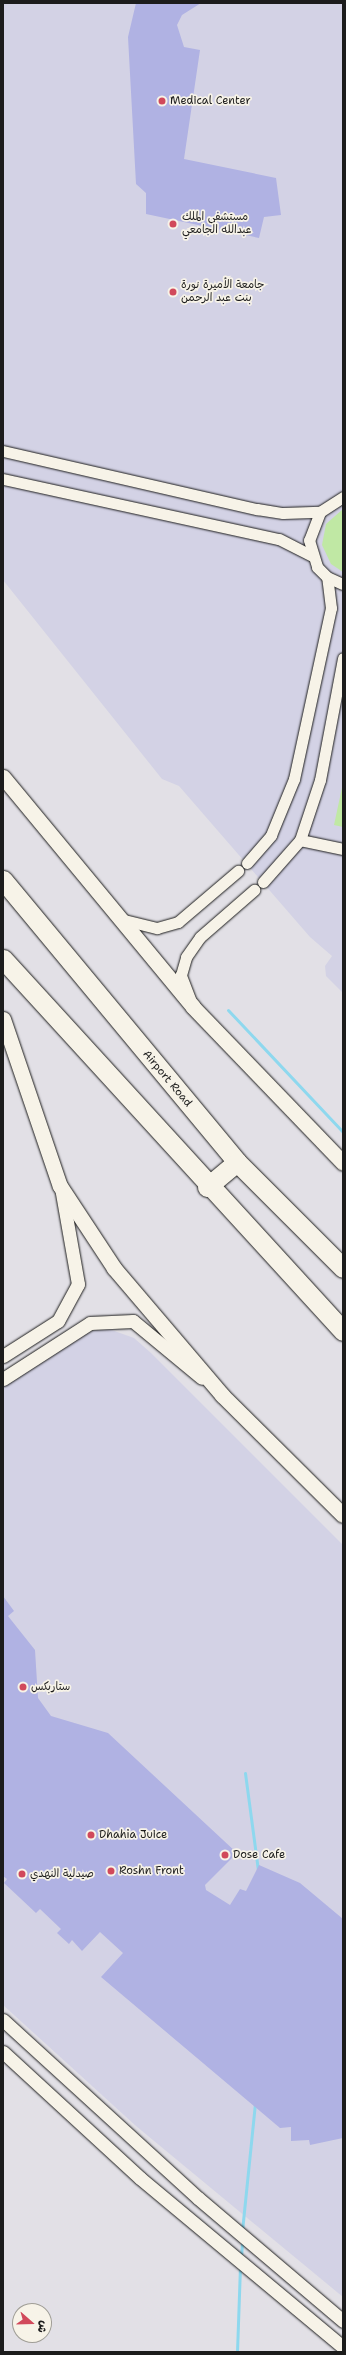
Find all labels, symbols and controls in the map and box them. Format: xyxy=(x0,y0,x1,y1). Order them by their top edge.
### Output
place label: Medical Center xyxy=(170,94,251,108)
marker: Medical Center xyxy=(157,96,167,106)
place label: مستشفى الملك عبدالله الجامعي xyxy=(182,211,251,237)
marker: مستشفى الملك عبدالله الجامعي xyxy=(167,218,179,230)
place label: جامعة الأميرة نورة بنت عبد الرحمن xyxy=(181,279,265,305)
marker: جامعة الأميرة نورة بنت عبد الرحمن xyxy=(168,287,178,297)
street label: Airport Road xyxy=(140,1048,194,1110)
place label: ستاربكس xyxy=(31,1680,70,1694)
marker: ستاربكس xyxy=(18,1682,28,1692)
place label: Dhahia Juice xyxy=(99,1828,167,1842)
marker: Dhahia Juice xyxy=(86,1830,96,1840)
place label: Dose Cafe xyxy=(233,1848,285,1862)
marker: Dose Cafe xyxy=(220,1850,230,1860)
place label: Roshn Front xyxy=(119,1864,184,1878)
marker: Roshn Front xyxy=(106,1866,116,1876)
place label: صيدلية النهدي xyxy=(30,1867,94,1881)
marker: صيدلية النهدي xyxy=(17,1869,27,1879)
north arrow xyxy=(12,2303,52,2343)
text: ش xyxy=(34,2319,52,2335)

